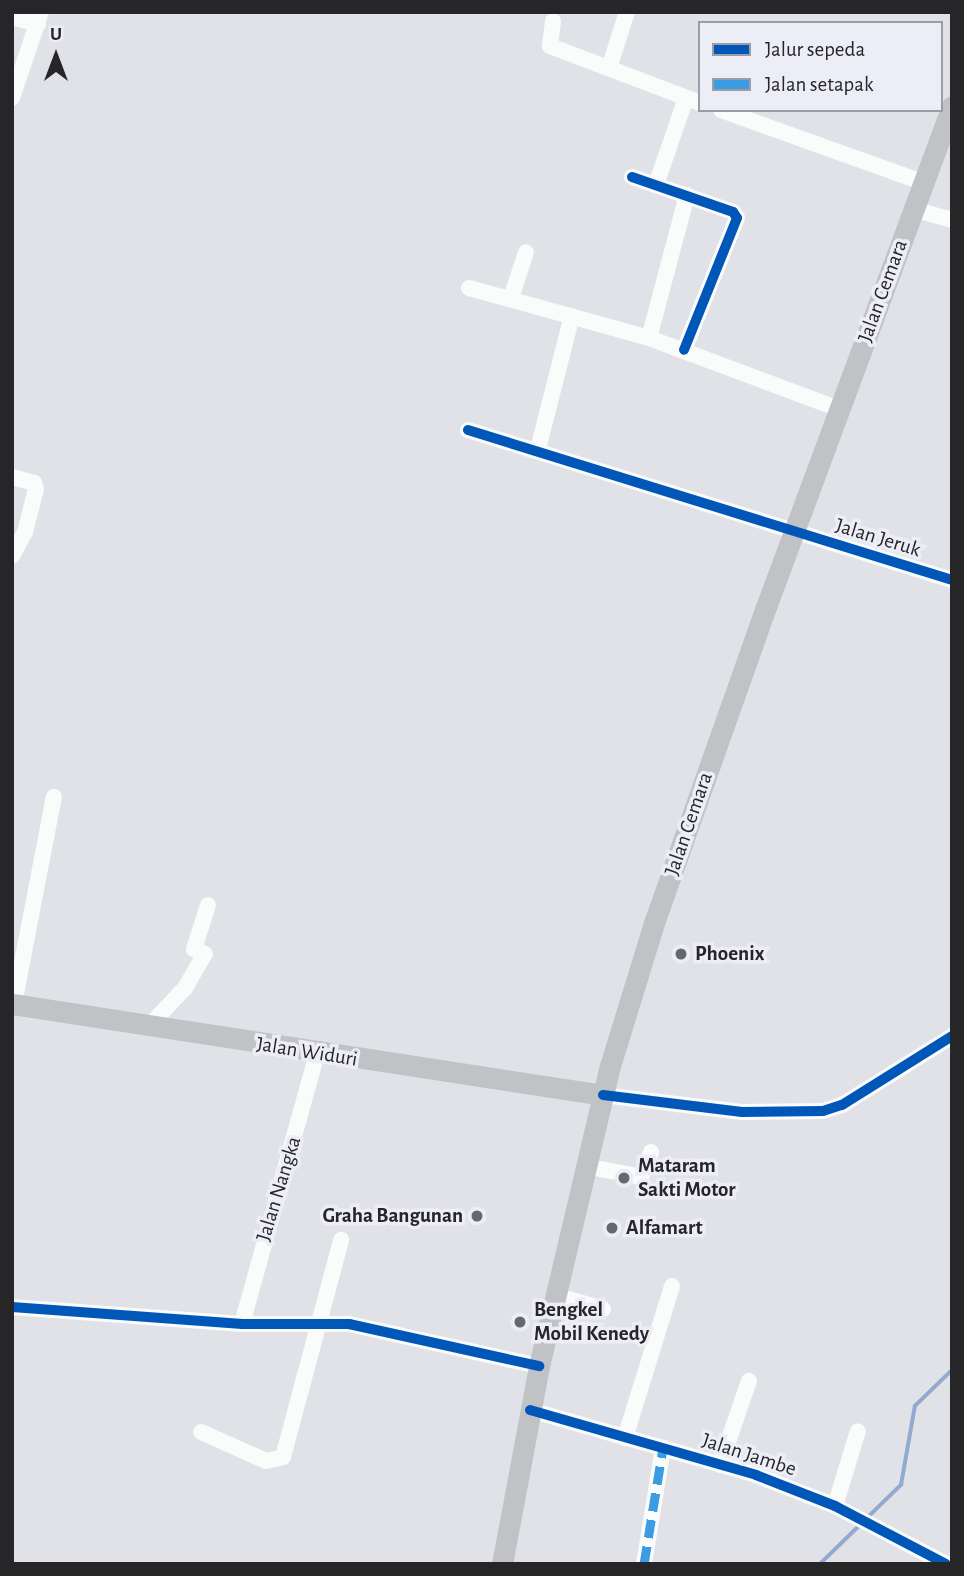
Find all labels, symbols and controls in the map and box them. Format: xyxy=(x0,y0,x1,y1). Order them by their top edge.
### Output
north arrow xyxy=(21,21,91,91)
legend xyxy=(698,21,943,112)
text: U xyxy=(50,25,62,44)
text: Jalur sepeda xyxy=(765,39,865,60)
text: Jalan setapak xyxy=(765,74,874,95)
street label: Jalan Cemara xyxy=(853,236,913,346)
street label: Jalan Jeruk xyxy=(832,513,924,563)
street label: Jalan Cemara xyxy=(660,769,718,879)
place label: Phoenix xyxy=(695,941,764,967)
marker: Phoenix xyxy=(673,946,689,962)
street label: Jalan Widuri xyxy=(255,1032,359,1072)
street label: Jalan Nangka xyxy=(251,1134,307,1244)
place label: Mataram Sakti Motor xyxy=(638,1153,736,1203)
marker: Mataram Sakti Motor xyxy=(616,1170,632,1186)
place label: Graha Bangunan xyxy=(322,1203,463,1229)
marker: Graha Bangunan xyxy=(469,1208,485,1224)
place label: Alfamart xyxy=(626,1215,702,1241)
marker: Alfamart xyxy=(604,1220,620,1236)
place label: Bengkel Mobil Kenedy xyxy=(534,1297,649,1347)
marker: Bengkel Mobil Kenedy xyxy=(512,1314,528,1330)
street label: Jalan Jambe xyxy=(699,1428,799,1482)

